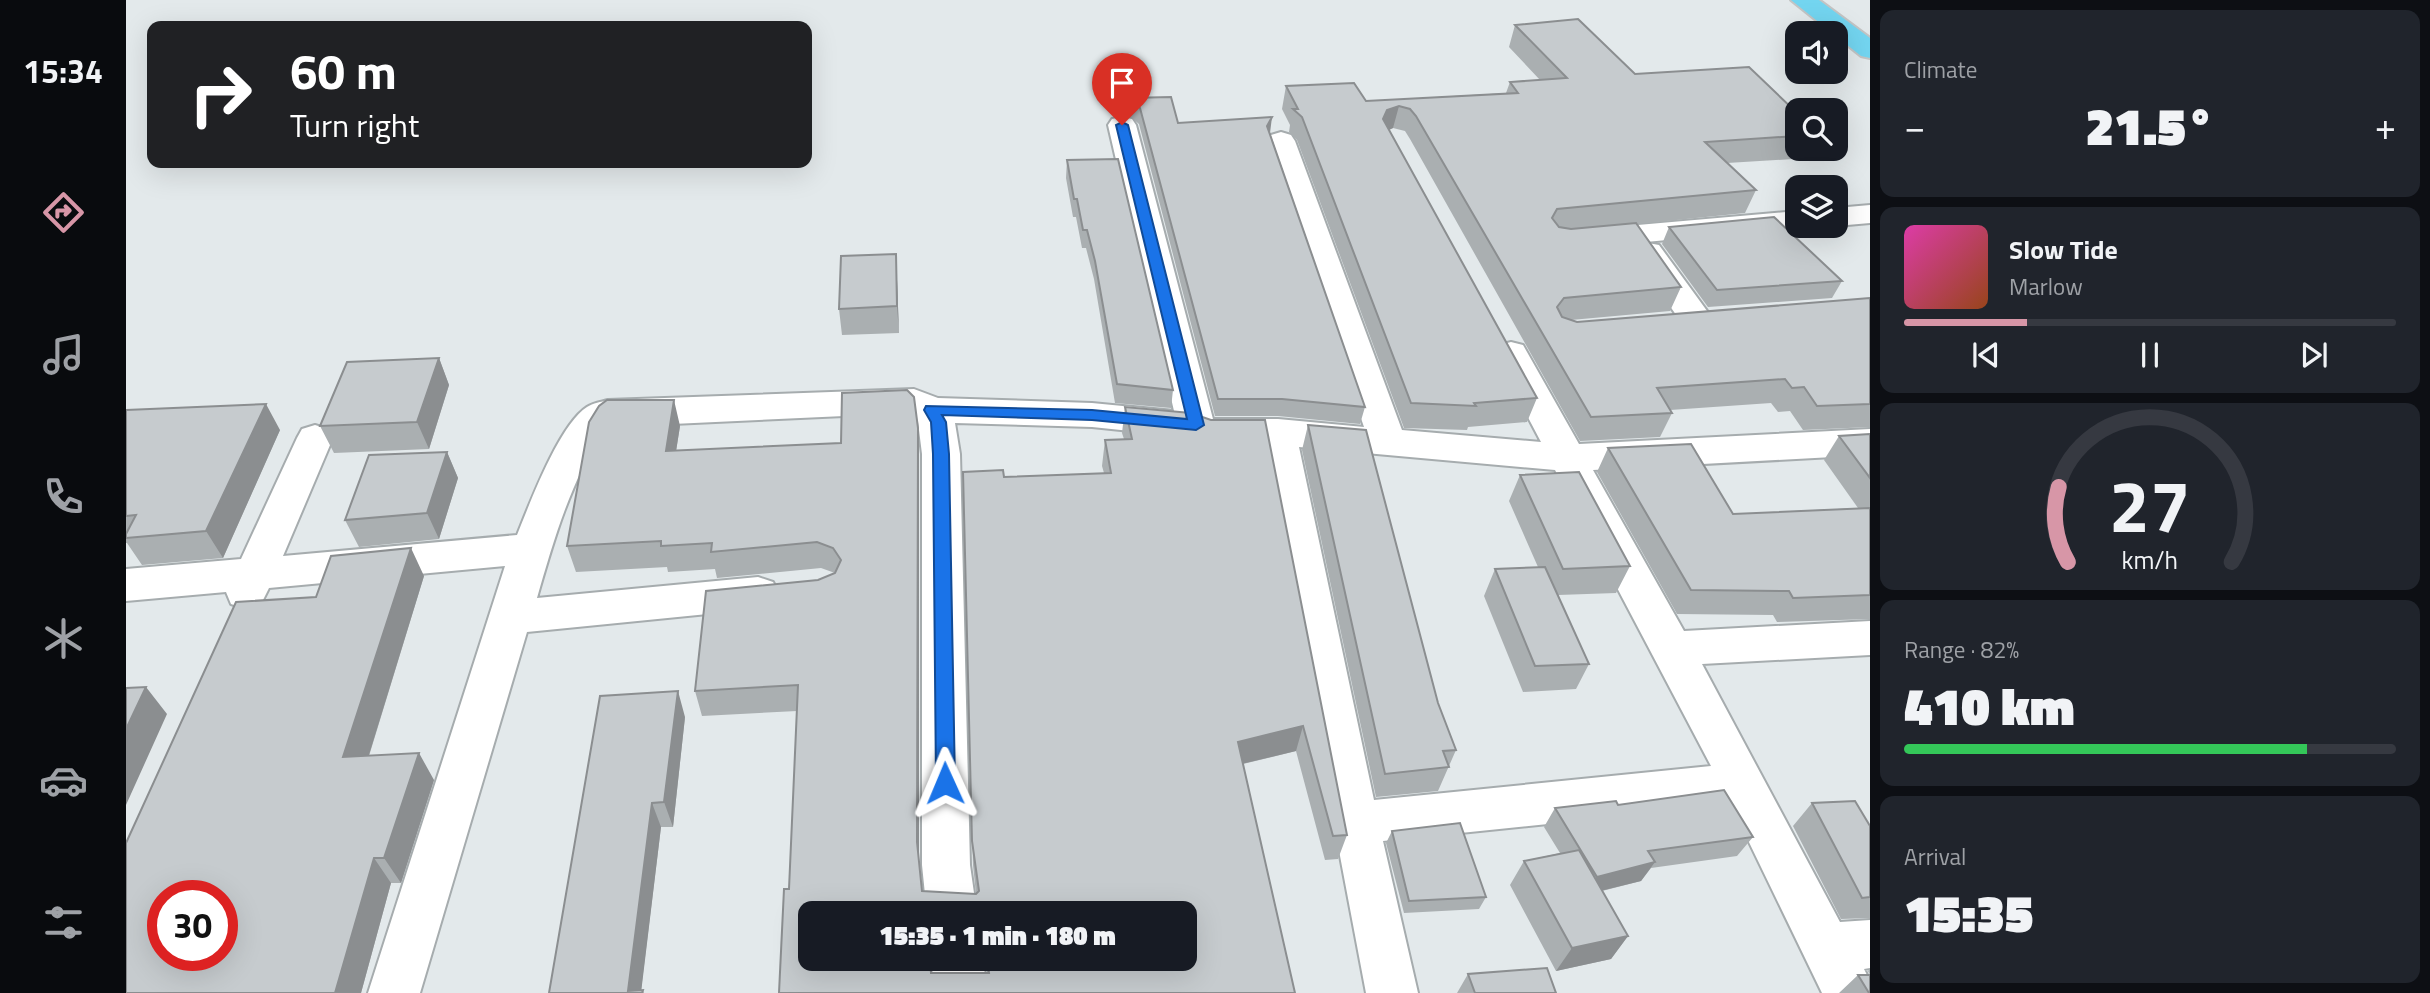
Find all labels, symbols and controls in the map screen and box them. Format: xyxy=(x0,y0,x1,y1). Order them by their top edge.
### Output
map controls xyxy=(1785,21,1848,238)
button: sound xyxy=(1785,21,1848,84)
text: 60 m xyxy=(290,33,397,108)
text: 15:34 xyxy=(23,47,103,95)
icon: right xyxy=(175,49,266,140)
text: Climate xyxy=(1904,52,1977,87)
pin xyxy=(1092,53,1152,125)
icon: arrive xyxy=(1103,64,1141,102)
text: 21.5° xyxy=(2085,86,2215,165)
text: − xyxy=(1904,97,1925,155)
text: + xyxy=(2375,97,2396,155)
button: search xyxy=(1785,98,1848,161)
text: Turn right xyxy=(290,101,419,149)
button: layers xyxy=(1785,175,1848,238)
icon: directions xyxy=(39,188,88,237)
text: Slow Tide xyxy=(2009,230,2118,269)
text: Marlow xyxy=(2009,269,2083,304)
icon: music xyxy=(39,330,88,379)
icon: previous xyxy=(1967,336,2005,374)
icon: pause xyxy=(2131,336,2169,374)
icon: next xyxy=(2295,336,2333,374)
text: 27 xyxy=(2109,451,2191,561)
icon: phone xyxy=(39,472,88,521)
text: km/h xyxy=(2122,541,2178,579)
icon: climate xyxy=(39,614,88,663)
text: Range · 82% xyxy=(1904,632,2019,667)
text: 410 km xyxy=(1904,666,2075,745)
position arrow xyxy=(908,746,982,820)
icon: car xyxy=(39,756,88,805)
text: Arrival xyxy=(1904,839,1966,874)
text: 15:35 xyxy=(1904,873,2033,952)
speed limit sign: 30 xyxy=(147,880,238,971)
icon: filters xyxy=(39,898,88,947)
text: 15:35 · 1 min · 180 m xyxy=(879,916,1116,955)

